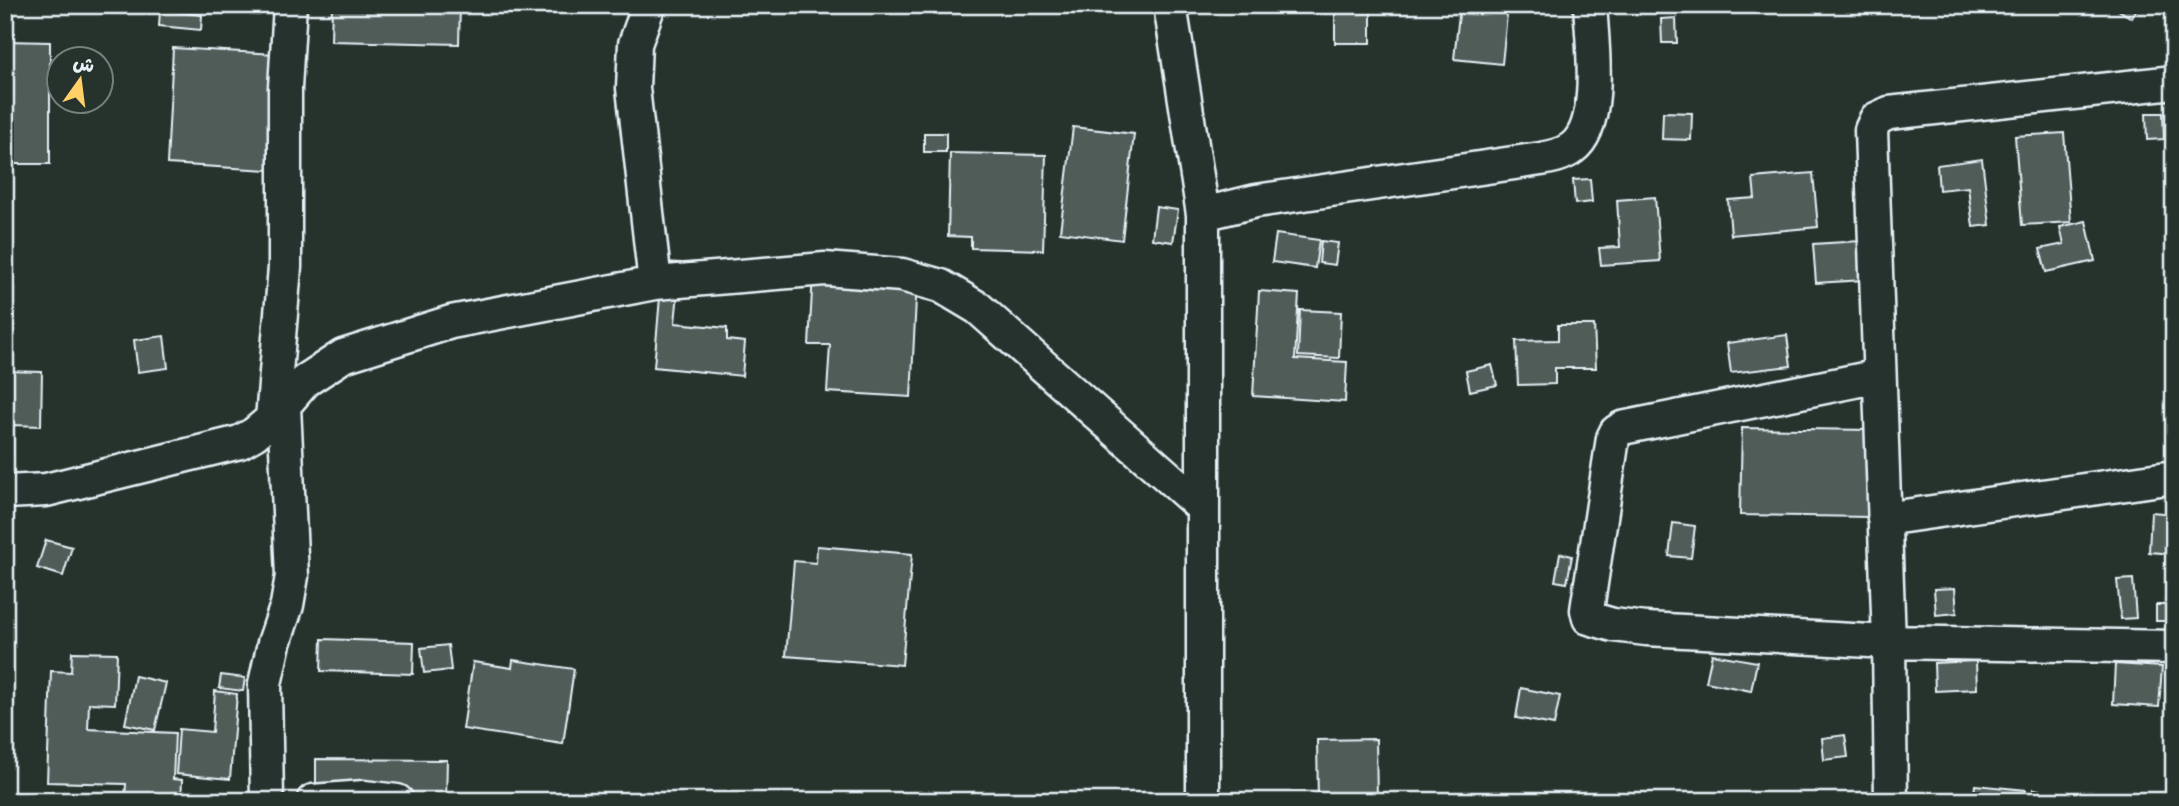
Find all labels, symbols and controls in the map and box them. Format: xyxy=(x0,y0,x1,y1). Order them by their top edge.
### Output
north arrow xyxy=(46,46,116,116)
text: ش xyxy=(70,51,97,83)

